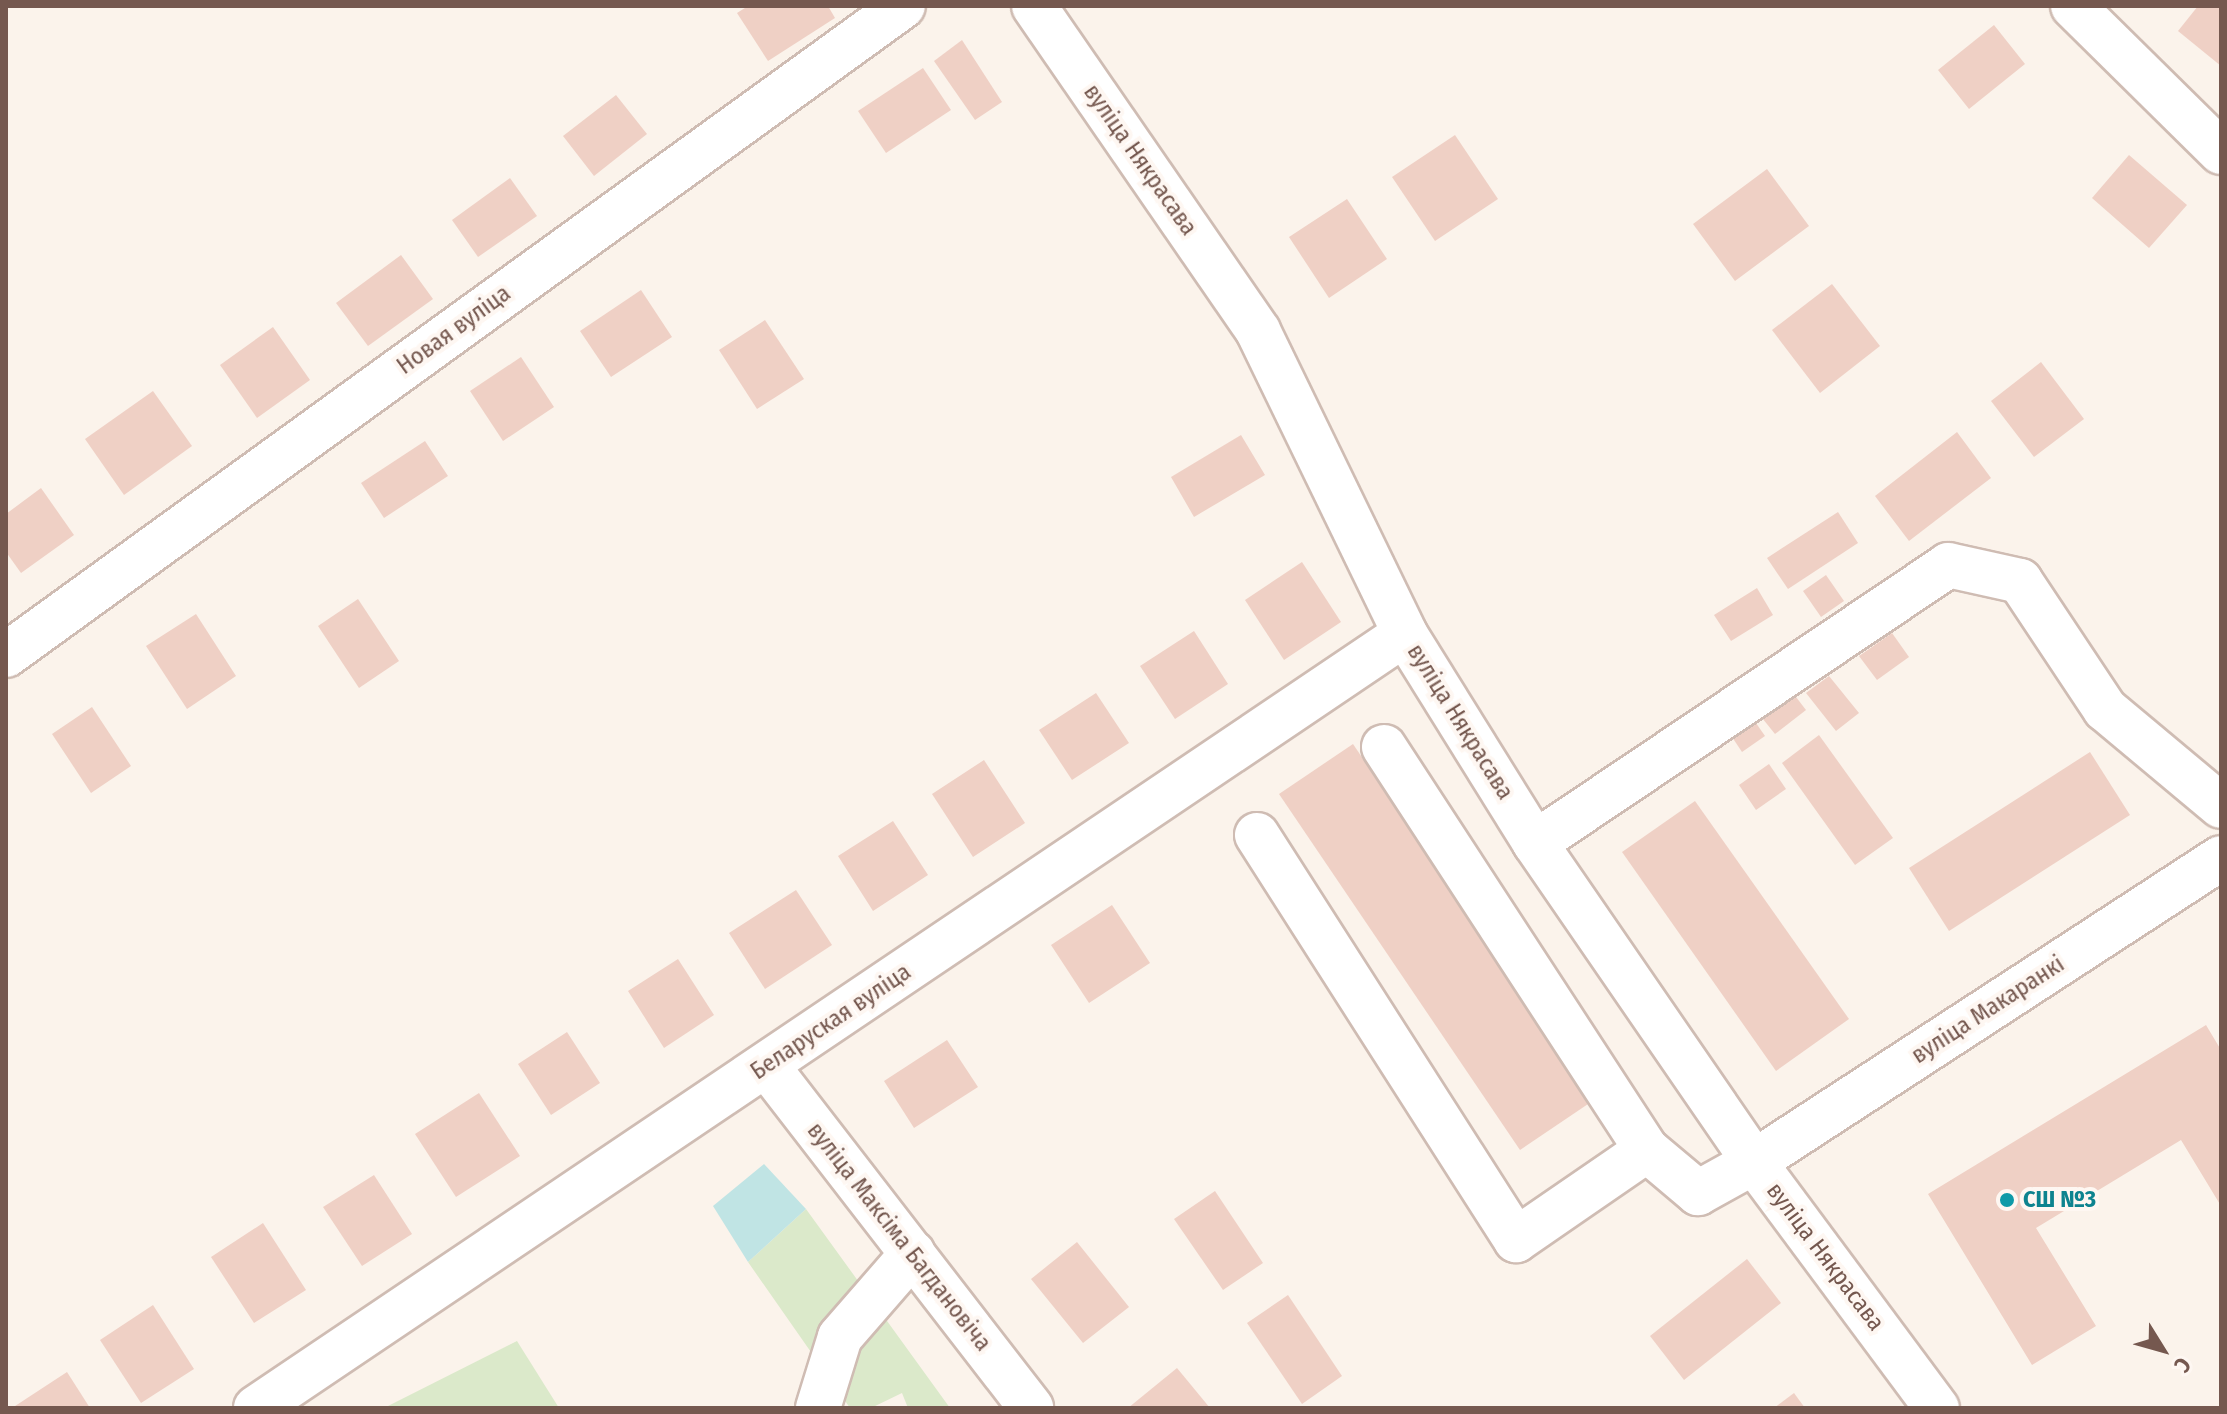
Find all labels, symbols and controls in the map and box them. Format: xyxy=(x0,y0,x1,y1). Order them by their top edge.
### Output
street label: вуліца Някрасава xyxy=(1077,79,1203,241)
street label: Новая вуліца xyxy=(392,279,516,381)
street label: вуліца Някрасава xyxy=(1401,639,1519,805)
street label: вуліца Макаранкі xyxy=(1906,950,2070,1070)
street label: Беларуская вуліца xyxy=(745,958,917,1086)
street label: вуліца Максіма Багдановіча xyxy=(801,1117,997,1357)
street label: вуліца Някрасава xyxy=(1760,1177,1890,1337)
place label: СШ №3 xyxy=(2023,1186,2096,1214)
marker: СШ №3 xyxy=(1998,1191,2016,1209)
north arrow xyxy=(2123,1310,2203,1390)
text: С xyxy=(2168,1352,2197,1377)

